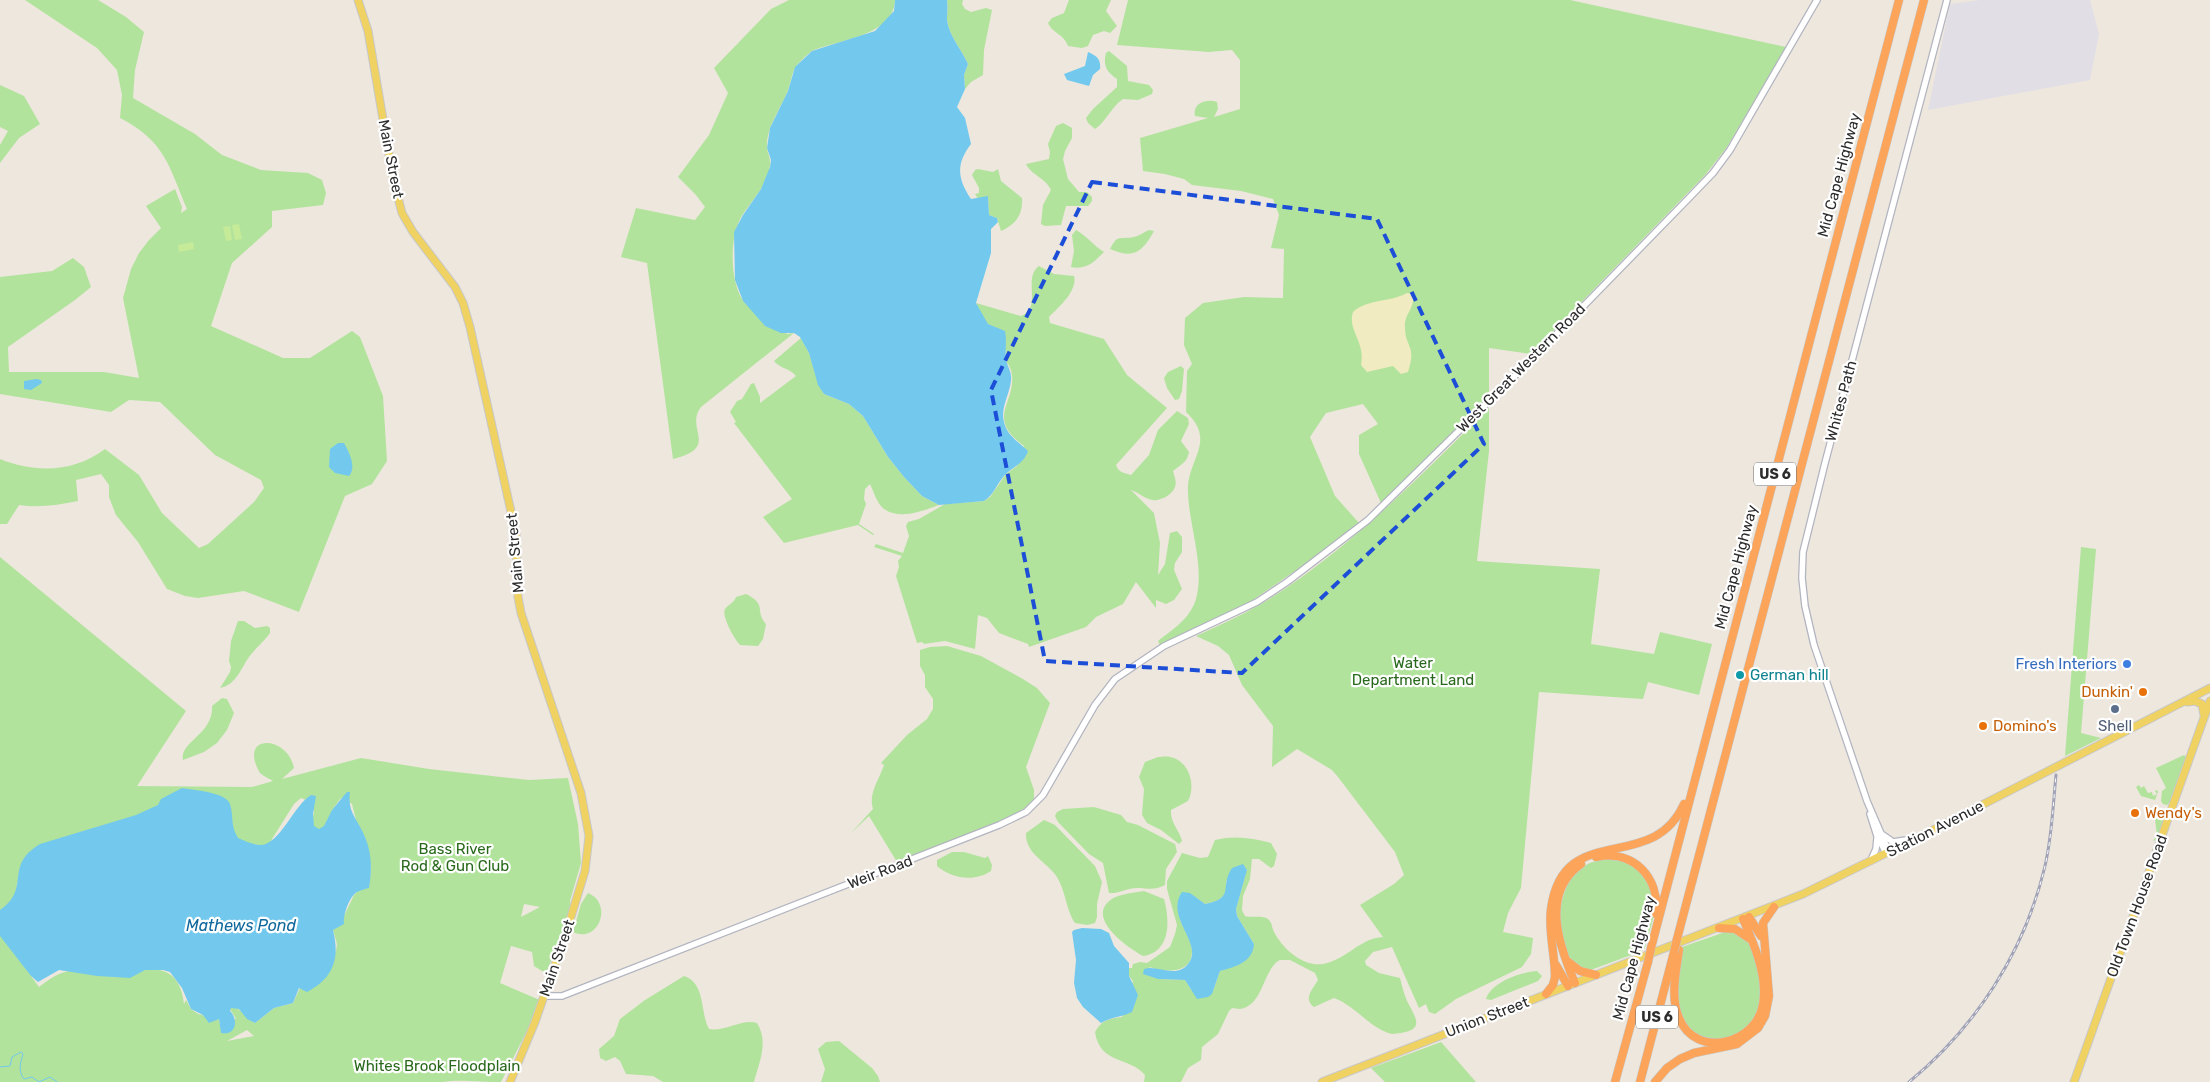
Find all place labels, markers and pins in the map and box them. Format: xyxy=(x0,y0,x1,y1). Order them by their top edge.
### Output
place label: Fresh Interiors xyxy=(2015,655,2117,673)
marker: Fresh Interiors xyxy=(2121,658,2133,670)
place label: German hill xyxy=(1750,666,1829,684)
marker: German hill xyxy=(1734,669,1746,681)
place label: Dunkin' xyxy=(2081,683,2133,701)
marker: Dunkin' xyxy=(2137,686,2149,698)
marker: Shell xyxy=(2109,703,2121,715)
place label: Domino's xyxy=(1993,717,2057,735)
place label: Shell xyxy=(2098,717,2132,735)
marker: Domino's xyxy=(1977,720,1989,732)
place label: Wendy's xyxy=(2145,804,2202,822)
marker: Wendy's xyxy=(2129,807,2141,819)

